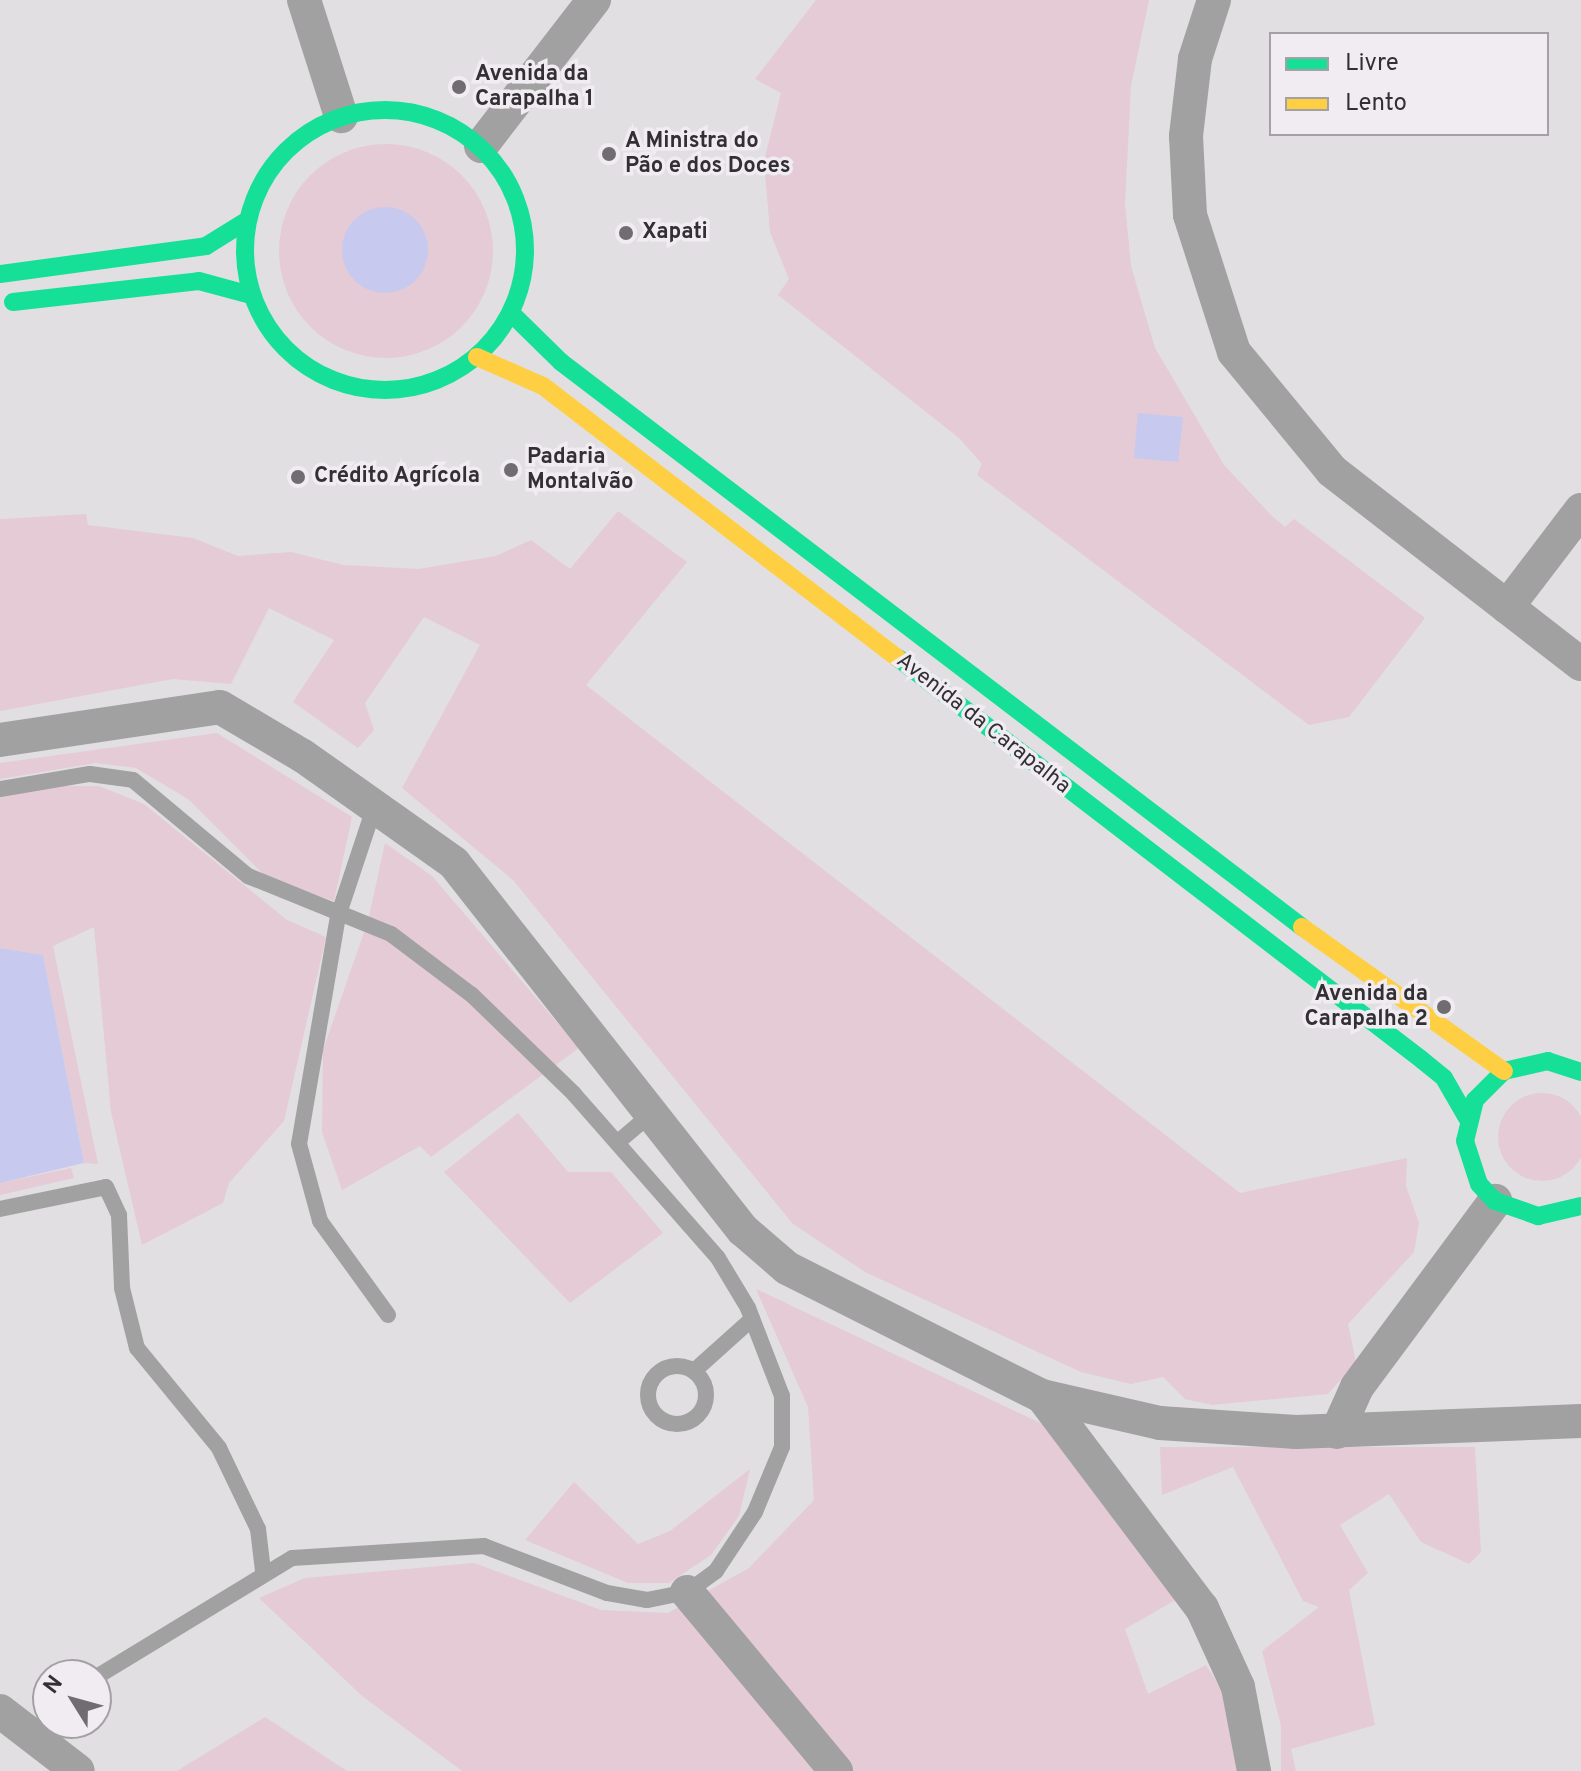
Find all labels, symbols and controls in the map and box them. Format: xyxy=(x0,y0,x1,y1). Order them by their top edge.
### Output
legend xyxy=(1269,32,1549,136)
text: Livre xyxy=(1345,49,1399,79)
place label: Avenida da Carapalha 1 xyxy=(475,61,594,112)
marker: Avenida da Carapalha 1 xyxy=(450,78,468,96)
text: Lento xyxy=(1345,89,1407,119)
place label: A Ministra do Pão e dos Doces xyxy=(625,128,790,180)
marker: A Ministra do Pão e dos Doces xyxy=(600,145,618,163)
place label: Xapati xyxy=(642,220,708,246)
marker: Xapati xyxy=(617,224,635,242)
place label: Padaria Montalvão xyxy=(527,444,634,496)
marker: Padaria Montalvão xyxy=(502,461,520,479)
place label: Crédito Agrícola xyxy=(314,464,481,490)
marker: Crédito Agrícola xyxy=(289,468,307,486)
street label: Avenida da Carapalha xyxy=(891,648,1075,800)
place label: Avenida da Carapalha 2 xyxy=(1305,981,1428,1032)
marker: Avenida da Carapalha 2 xyxy=(1435,998,1453,1016)
north arrow xyxy=(32,1659,112,1739)
text: N xyxy=(38,1671,70,1700)

